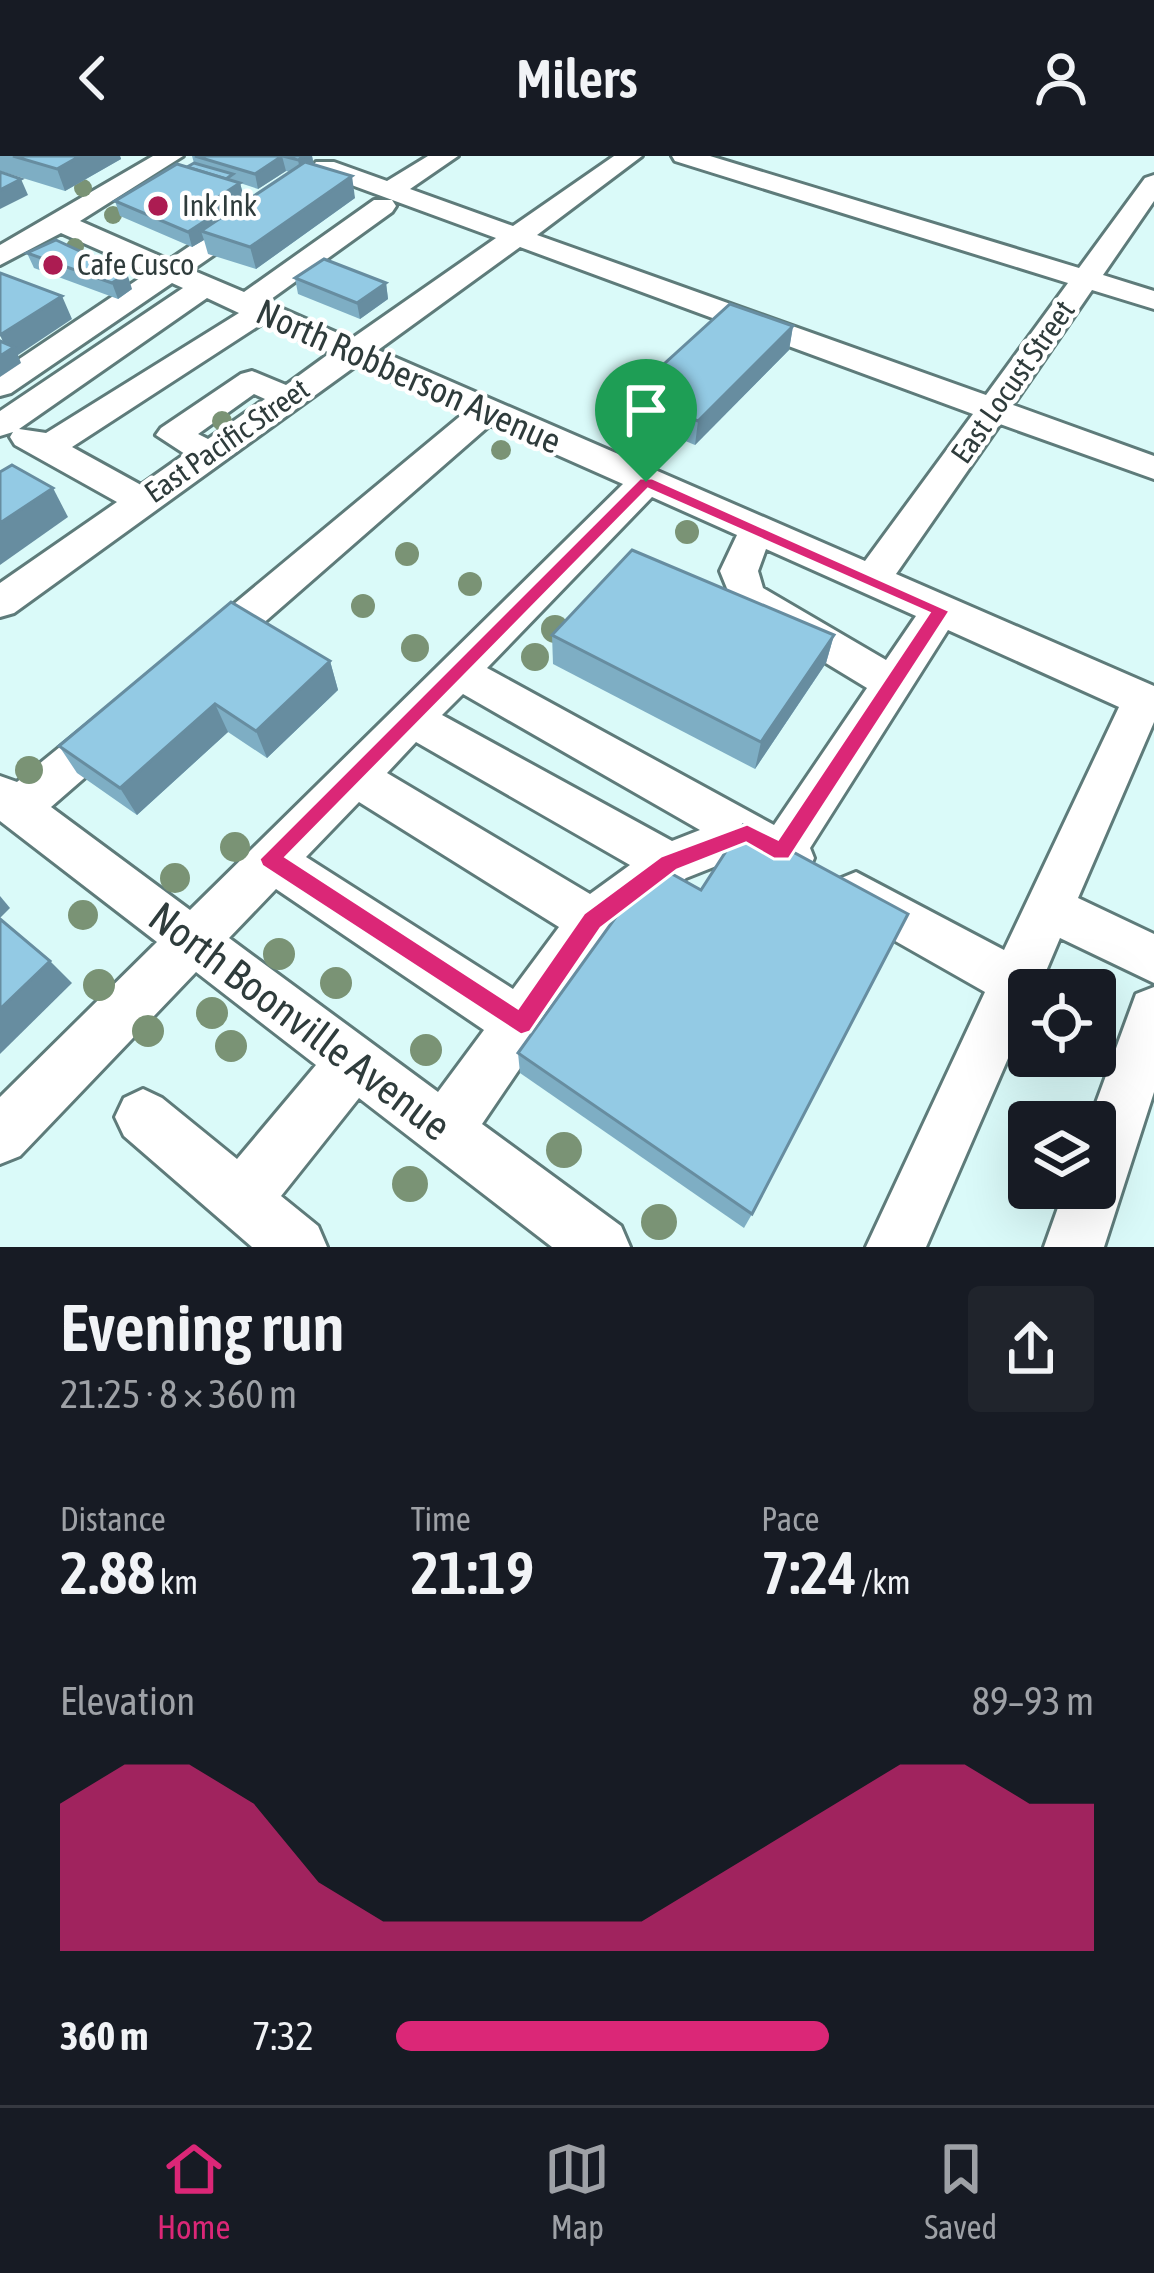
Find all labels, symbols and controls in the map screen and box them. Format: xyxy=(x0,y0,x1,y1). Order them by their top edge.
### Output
icon: back xyxy=(60,45,126,111)
icon: person xyxy=(1028,45,1094,111)
text: Milers xyxy=(516,48,638,109)
place label: Ink Ink xyxy=(182,188,257,222)
marker: Ink Ink xyxy=(145,193,171,219)
place label: Cafe Cusco xyxy=(77,247,194,281)
marker: Cafe Cusco xyxy=(40,252,66,278)
street label: North Robberson Avenue xyxy=(250,290,568,462)
street label: East Locust Street xyxy=(944,294,1081,469)
pin xyxy=(595,359,697,482)
street label: East Pacific Street xyxy=(138,371,315,509)
icon: arrive xyxy=(613,377,679,443)
street label: North Boonville Avenue xyxy=(140,892,460,1150)
map controls xyxy=(1008,969,1116,1209)
button: locate xyxy=(1008,969,1116,1077)
button: layers xyxy=(1008,1101,1116,1209)
button: share xyxy=(968,1286,1094,1412)
text: Evening run xyxy=(60,1289,345,1365)
text: 21:25 · 8 × 360 m xyxy=(60,1372,297,1416)
text: Distance xyxy=(60,1500,166,1538)
text: Time xyxy=(411,1500,471,1538)
text: Pace xyxy=(761,1500,819,1538)
text: 2.88 xyxy=(60,1538,155,1607)
text: 21:19 xyxy=(411,1538,534,1607)
text: 7:24 xyxy=(761,1538,857,1607)
text: km xyxy=(155,1563,198,1601)
text: /km xyxy=(857,1563,911,1601)
text: Elevation xyxy=(60,1679,195,1723)
text: 89–93 m xyxy=(972,1679,1094,1723)
text: 360 m xyxy=(60,2014,148,2058)
text: 7:32 xyxy=(252,2014,314,2058)
tab: Home xyxy=(157,2136,230,2246)
tab: Map xyxy=(544,2136,610,2246)
tab: Saved xyxy=(924,2136,997,2246)

